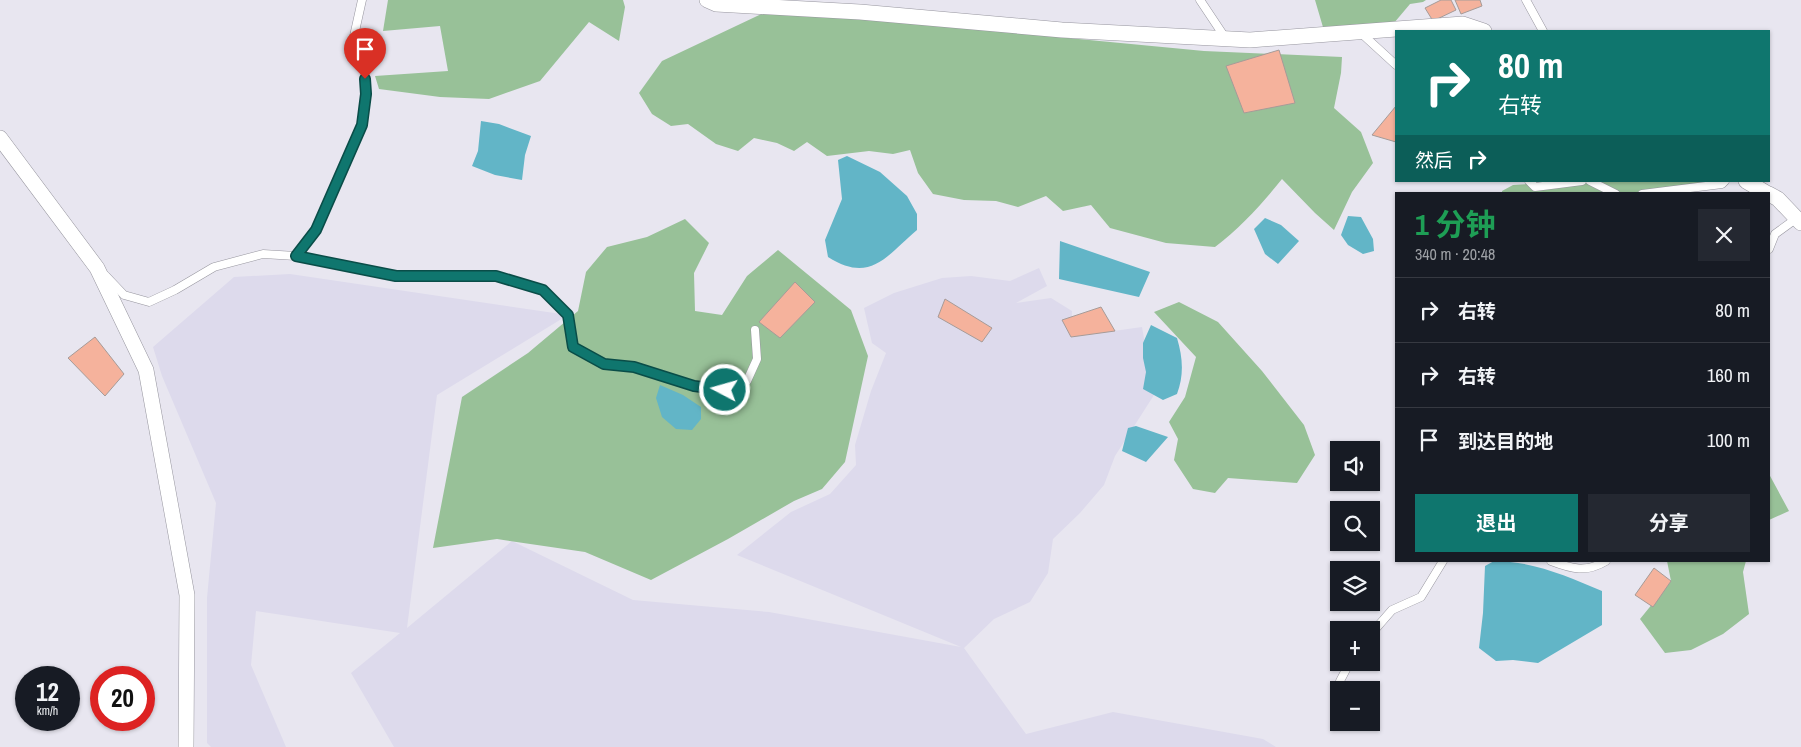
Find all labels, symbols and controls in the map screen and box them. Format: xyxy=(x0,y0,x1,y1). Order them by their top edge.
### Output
pin xyxy=(344,28,386,79)
icon: arrive xyxy=(351,35,379,63)
text: 80 m xyxy=(1498,42,1563,89)
icon: right xyxy=(1415,50,1480,115)
text: 右转 xyxy=(1498,90,1542,120)
icon: right xyxy=(1463,145,1491,173)
text: 然后 xyxy=(1415,147,1453,173)
text: 1 分钟 xyxy=(1415,204,1496,244)
button: close xyxy=(1698,209,1750,261)
text: 340 m · 20:48 xyxy=(1415,243,1495,265)
icon: right xyxy=(1415,296,1443,324)
text: 80 m xyxy=(1715,297,1750,323)
text: 右转 xyxy=(1458,298,1496,324)
icon: right xyxy=(1415,361,1443,389)
text: 160 m xyxy=(1707,362,1750,388)
position arrow xyxy=(698,363,750,415)
text: 右转 xyxy=(1458,363,1496,389)
icon: arrive xyxy=(1415,426,1443,454)
text: 100 m xyxy=(1707,427,1750,453)
text: 到达目的地 xyxy=(1458,428,1553,454)
map controls xyxy=(1330,441,1380,731)
button: sound xyxy=(1330,441,1380,491)
button: 退出 xyxy=(1415,494,1578,552)
button: 分享 xyxy=(1588,494,1750,552)
button: search xyxy=(1330,501,1380,551)
button: layers xyxy=(1330,561,1380,611)
button: + xyxy=(1330,621,1380,671)
speed limit sign: 20 xyxy=(90,666,155,731)
text: 12 xyxy=(36,675,59,709)
button: − xyxy=(1330,681,1380,731)
text: km/h xyxy=(37,703,58,719)

